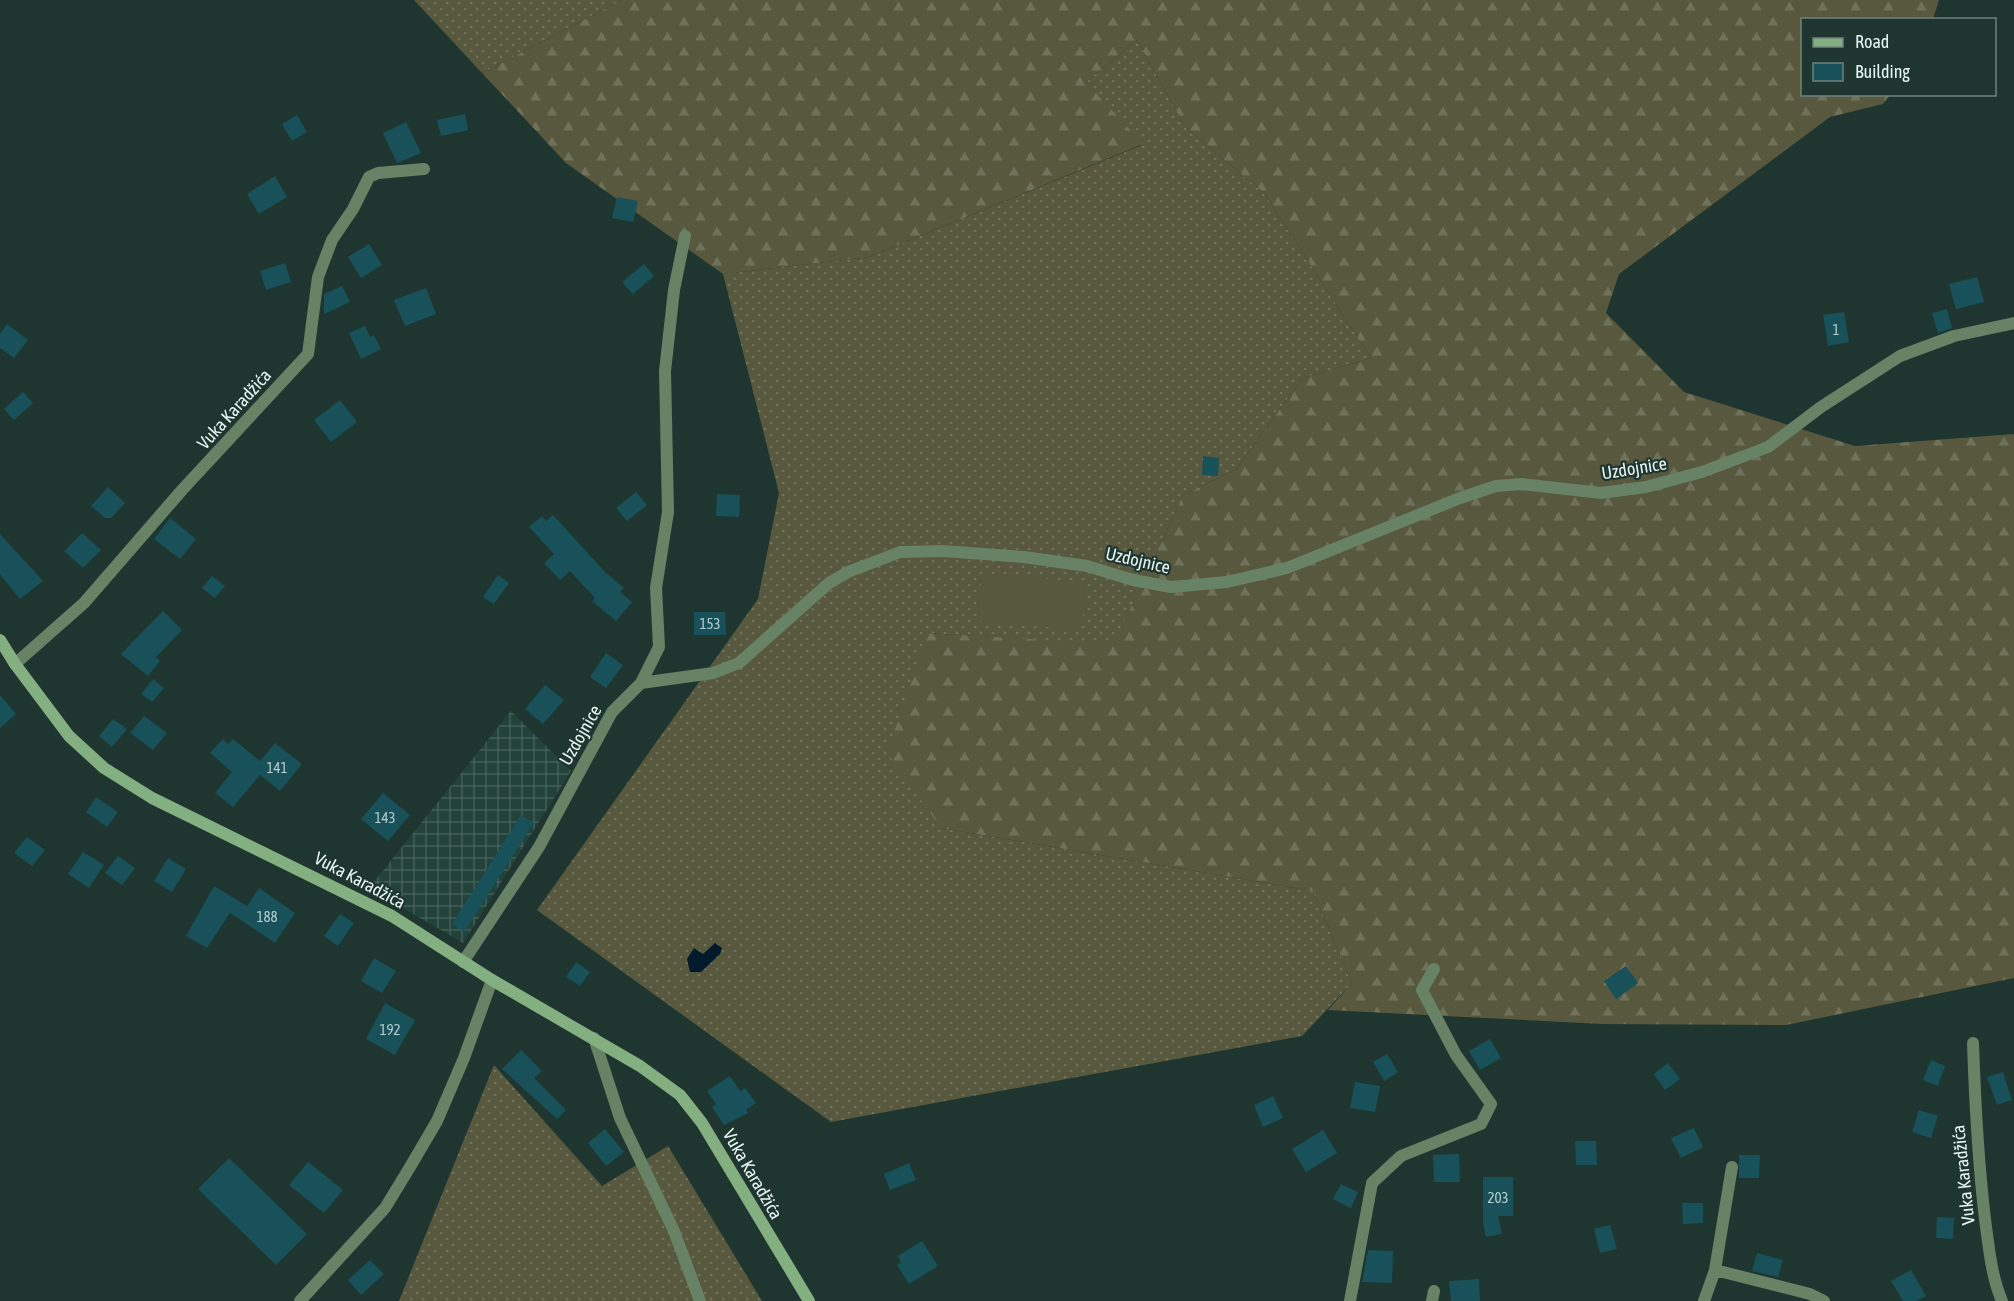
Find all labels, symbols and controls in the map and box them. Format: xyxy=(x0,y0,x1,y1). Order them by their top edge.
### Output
legend xyxy=(1801,18,1996,96)
text: Road xyxy=(1855,31,1889,52)
text: Building xyxy=(1855,61,1910,82)
house number: 1 xyxy=(1832,321,1840,338)
street label: Vuka Karadžića xyxy=(193,365,275,453)
street label: Uzdojnice xyxy=(1600,452,1668,484)
street label: Uzdojnice xyxy=(1104,542,1172,578)
house number: 153 xyxy=(699,615,721,632)
street label: Uzdojnice xyxy=(554,701,606,769)
house number: 141 xyxy=(266,759,288,776)
house number: 143 xyxy=(374,809,396,826)
street label: Vuka Karadžića xyxy=(311,847,409,913)
house number: 188 xyxy=(256,908,278,925)
house number: 192 xyxy=(379,1021,401,1038)
street label: Vuka Karadžića xyxy=(1947,1124,1979,1226)
street label: Vuka Karadžića xyxy=(719,1125,787,1223)
house number: 203 xyxy=(1487,1189,1509,1206)

